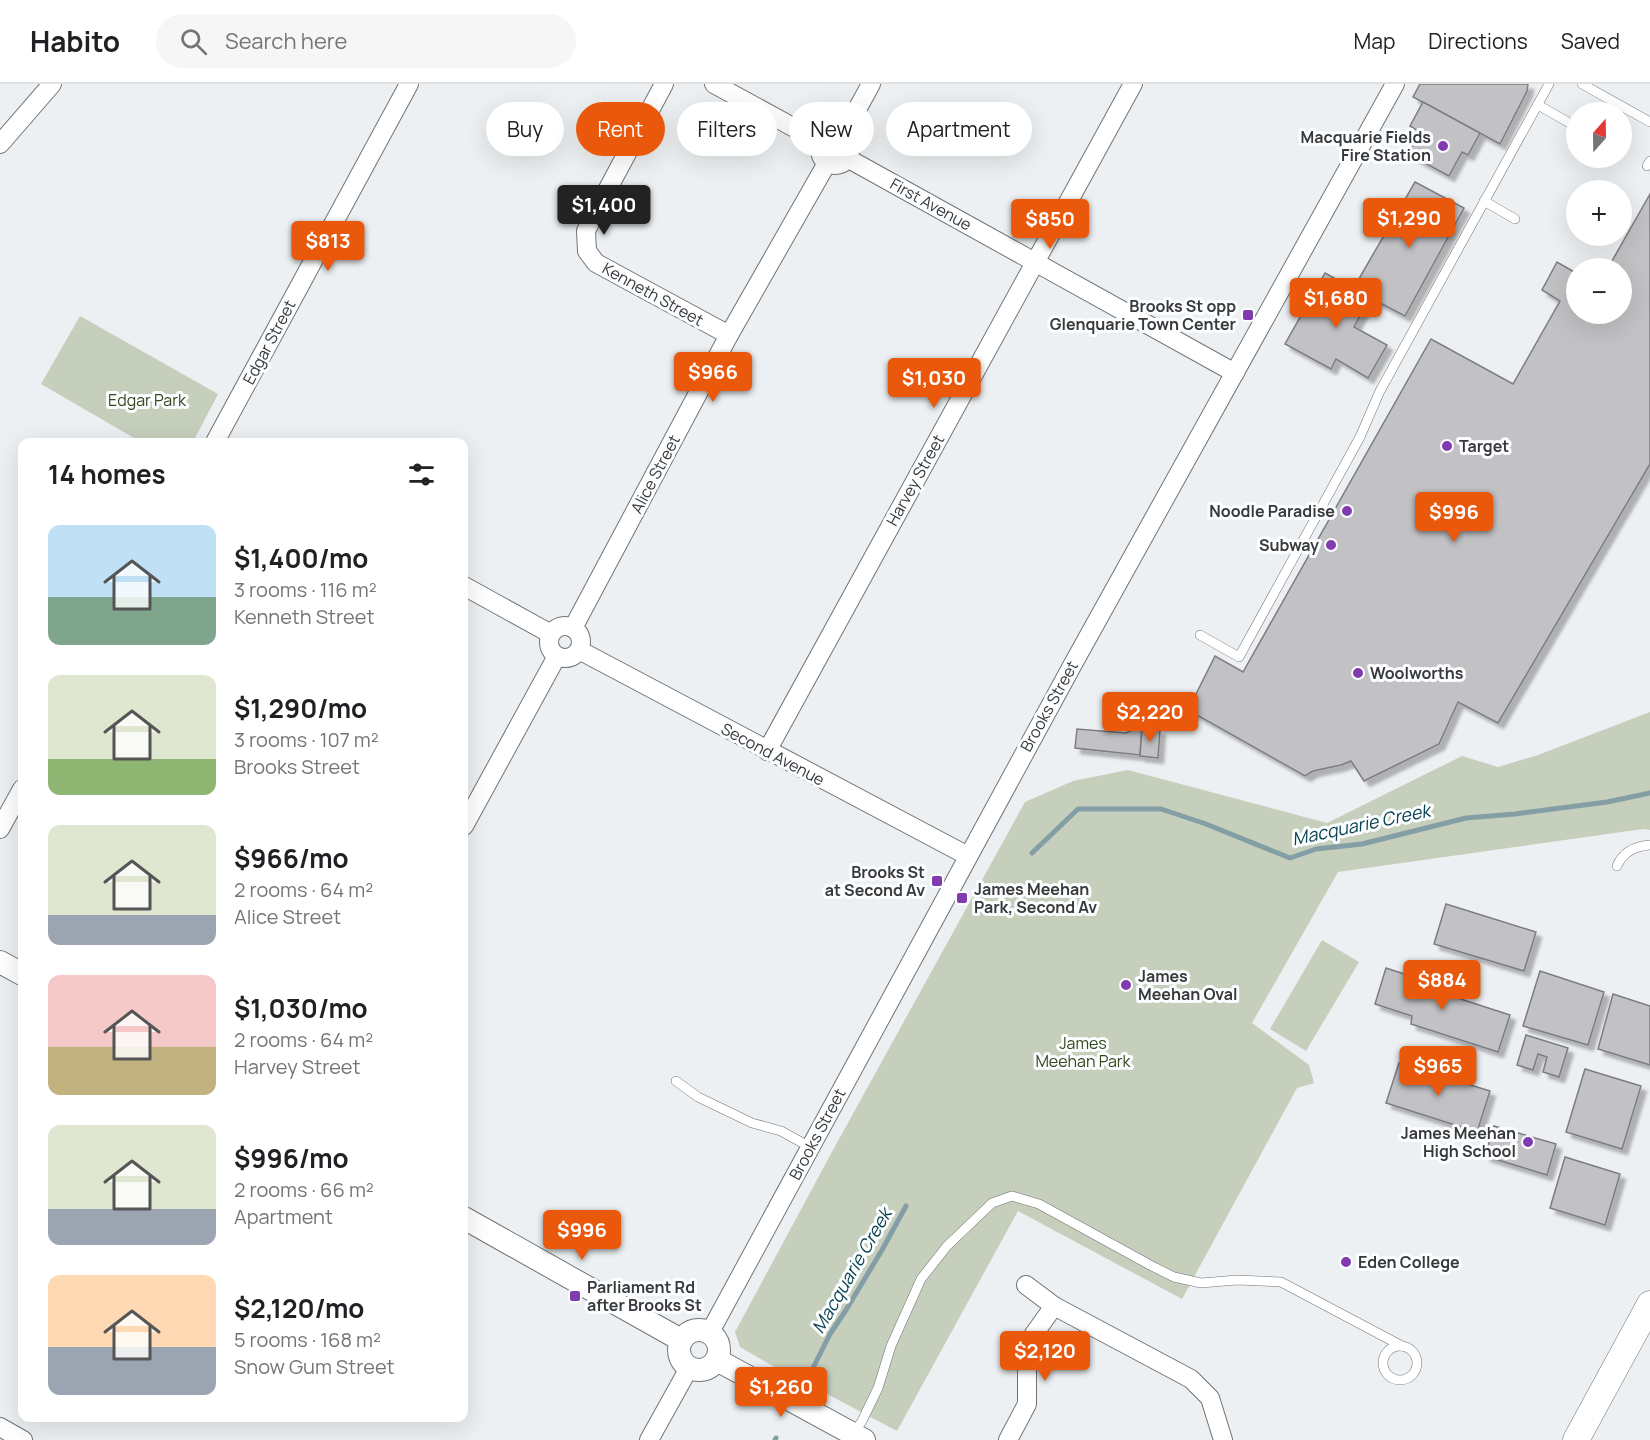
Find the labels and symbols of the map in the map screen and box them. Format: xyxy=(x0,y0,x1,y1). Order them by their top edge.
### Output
north arrow xyxy=(1566,102,1632,168)
place label: Macquarie Fields Fire Station xyxy=(1301,126,1431,166)
marker: Macquarie Fields Fire Station xyxy=(1436,139,1450,153)
street label: First Avenue xyxy=(886,173,976,235)
pin: $1,400 xyxy=(555,185,653,236)
pin: $1,290 xyxy=(1360,198,1458,249)
pin: $850 xyxy=(1014,199,1086,250)
pin: $813 xyxy=(292,221,364,272)
street label: Kenneth Street xyxy=(599,257,707,331)
pin: $1,680 xyxy=(1287,278,1385,329)
place label: Brooks St opp Glenquarie Town Center xyxy=(1050,295,1236,335)
street label: Edgar Street xyxy=(237,296,301,388)
marker: Brooks St opp Glenquarie Town Center xyxy=(1241,308,1255,322)
pin: $966 xyxy=(677,352,749,403)
pin: $1,030 xyxy=(885,358,983,409)
park label: Edgar Park xyxy=(108,389,187,411)
street label: Harvey Street xyxy=(881,430,949,530)
street label: Alice Street xyxy=(625,431,685,517)
place label: Target xyxy=(1459,435,1509,457)
marker: Target xyxy=(1440,439,1454,453)
pin: $996 xyxy=(1418,492,1490,543)
place label: Noodle Paradise xyxy=(1209,500,1335,522)
marker: Noodle Paradise xyxy=(1340,504,1354,518)
place label: Subway xyxy=(1259,534,1319,556)
marker: Subway xyxy=(1324,538,1338,552)
street label: Brooks Street xyxy=(1015,657,1083,755)
place label: Woolworths xyxy=(1370,662,1464,684)
marker: Woolworths xyxy=(1351,666,1365,680)
pin: $2,220 xyxy=(1101,692,1199,743)
street label: Second Avenue xyxy=(717,717,829,791)
water label: Macquarie Creek xyxy=(1290,797,1435,850)
place label: Brooks St at Second Av xyxy=(825,861,925,901)
marker: Brooks St at Second Av xyxy=(930,874,944,888)
place label: James Meehan Park, Second Av xyxy=(974,878,1097,918)
marker: James Meehan Park, Second Av xyxy=(955,891,969,905)
pin: $884 xyxy=(1406,960,1478,1011)
place label: James Meehan Oval xyxy=(1138,965,1237,1005)
marker: James Meehan Oval xyxy=(1119,978,1133,992)
park label: James Meehan Park xyxy=(1035,1032,1132,1072)
pin: $965 xyxy=(1402,1046,1474,1097)
street label: Brooks Street xyxy=(784,1084,850,1184)
place label: James Meehan High School xyxy=(1401,1122,1516,1162)
marker: James Meehan High School xyxy=(1521,1135,1535,1149)
water label: Macquarie Creek xyxy=(806,1201,898,1337)
pin: $996 xyxy=(546,1210,618,1261)
place label: Eden College xyxy=(1358,1251,1460,1273)
marker: Eden College xyxy=(1339,1255,1353,1269)
place label: Parliament Rd after Brooks St xyxy=(587,1276,702,1316)
marker: Parliament Rd after Brooks St xyxy=(568,1289,582,1303)
pin: $2,120 xyxy=(996,1331,1094,1382)
pin: $1,260 xyxy=(732,1367,830,1418)

